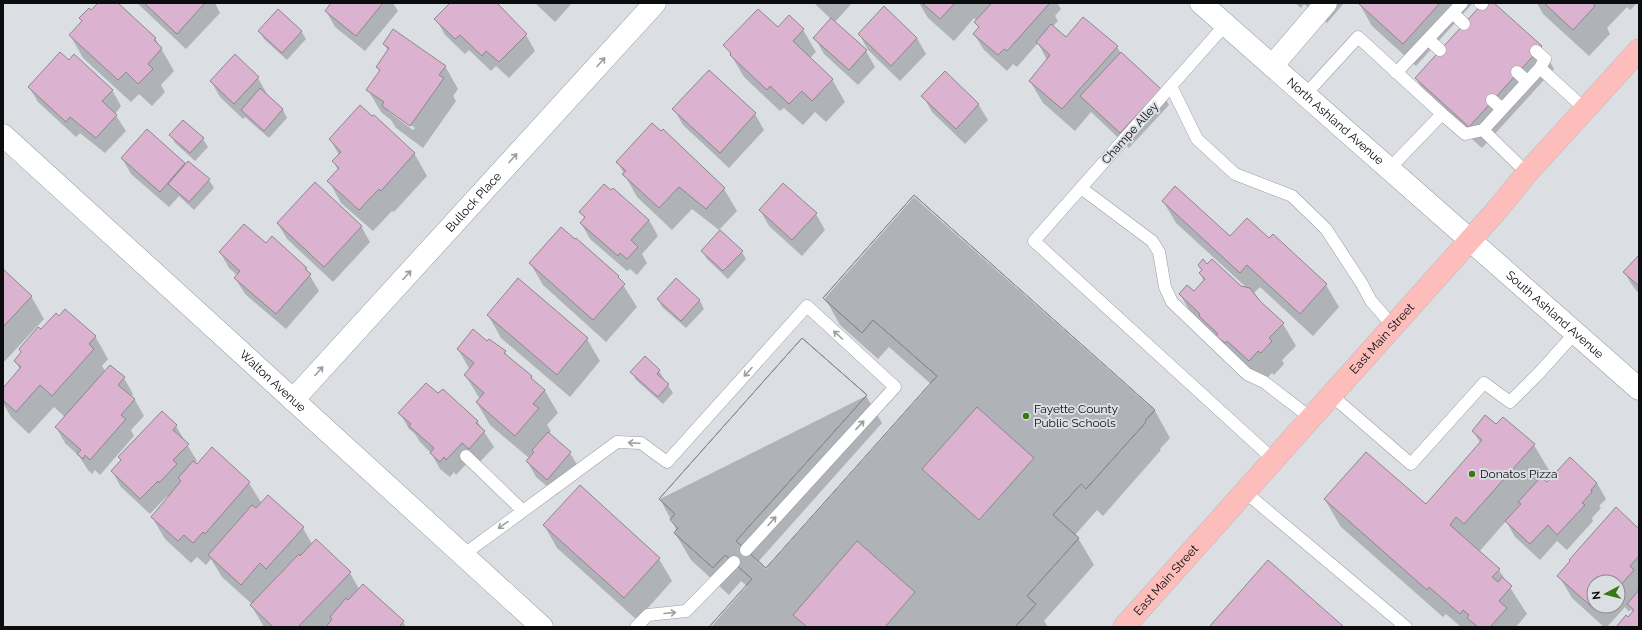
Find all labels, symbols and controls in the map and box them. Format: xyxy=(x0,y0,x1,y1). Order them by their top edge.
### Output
one-way arrow xyxy=(596,57,605,67)
street label: North Ashland Avenue xyxy=(1284,75,1387,168)
street label: Champe Alley xyxy=(1099,99,1162,167)
one-way arrow xyxy=(508,153,518,163)
street label: Bullock Place xyxy=(443,169,504,235)
street label: South Ashland Avenue xyxy=(1503,268,1606,361)
one-way arrow xyxy=(402,270,411,280)
street label: East Main Street xyxy=(1347,300,1417,377)
one-way arrow xyxy=(833,330,843,339)
street label: Walton Avenue xyxy=(237,347,309,415)
one-way arrow xyxy=(314,366,324,376)
one-way arrow xyxy=(743,367,752,377)
place label: Fayette County Public Schools xyxy=(1034,402,1118,430)
marker: Fayette County Public Schools xyxy=(1021,411,1031,421)
one-way arrow xyxy=(855,420,865,430)
one-way arrow xyxy=(628,439,641,447)
place label: Donatos Pizza xyxy=(1480,467,1558,481)
marker: Donatos Pizza xyxy=(1467,469,1477,479)
one-way arrow xyxy=(767,516,777,526)
one-way arrow xyxy=(498,521,509,529)
street label: East Main Street xyxy=(1131,542,1201,618)
north arrow xyxy=(1586,574,1626,614)
text: N xyxy=(1590,590,1604,600)
one-way arrow xyxy=(663,609,676,617)

